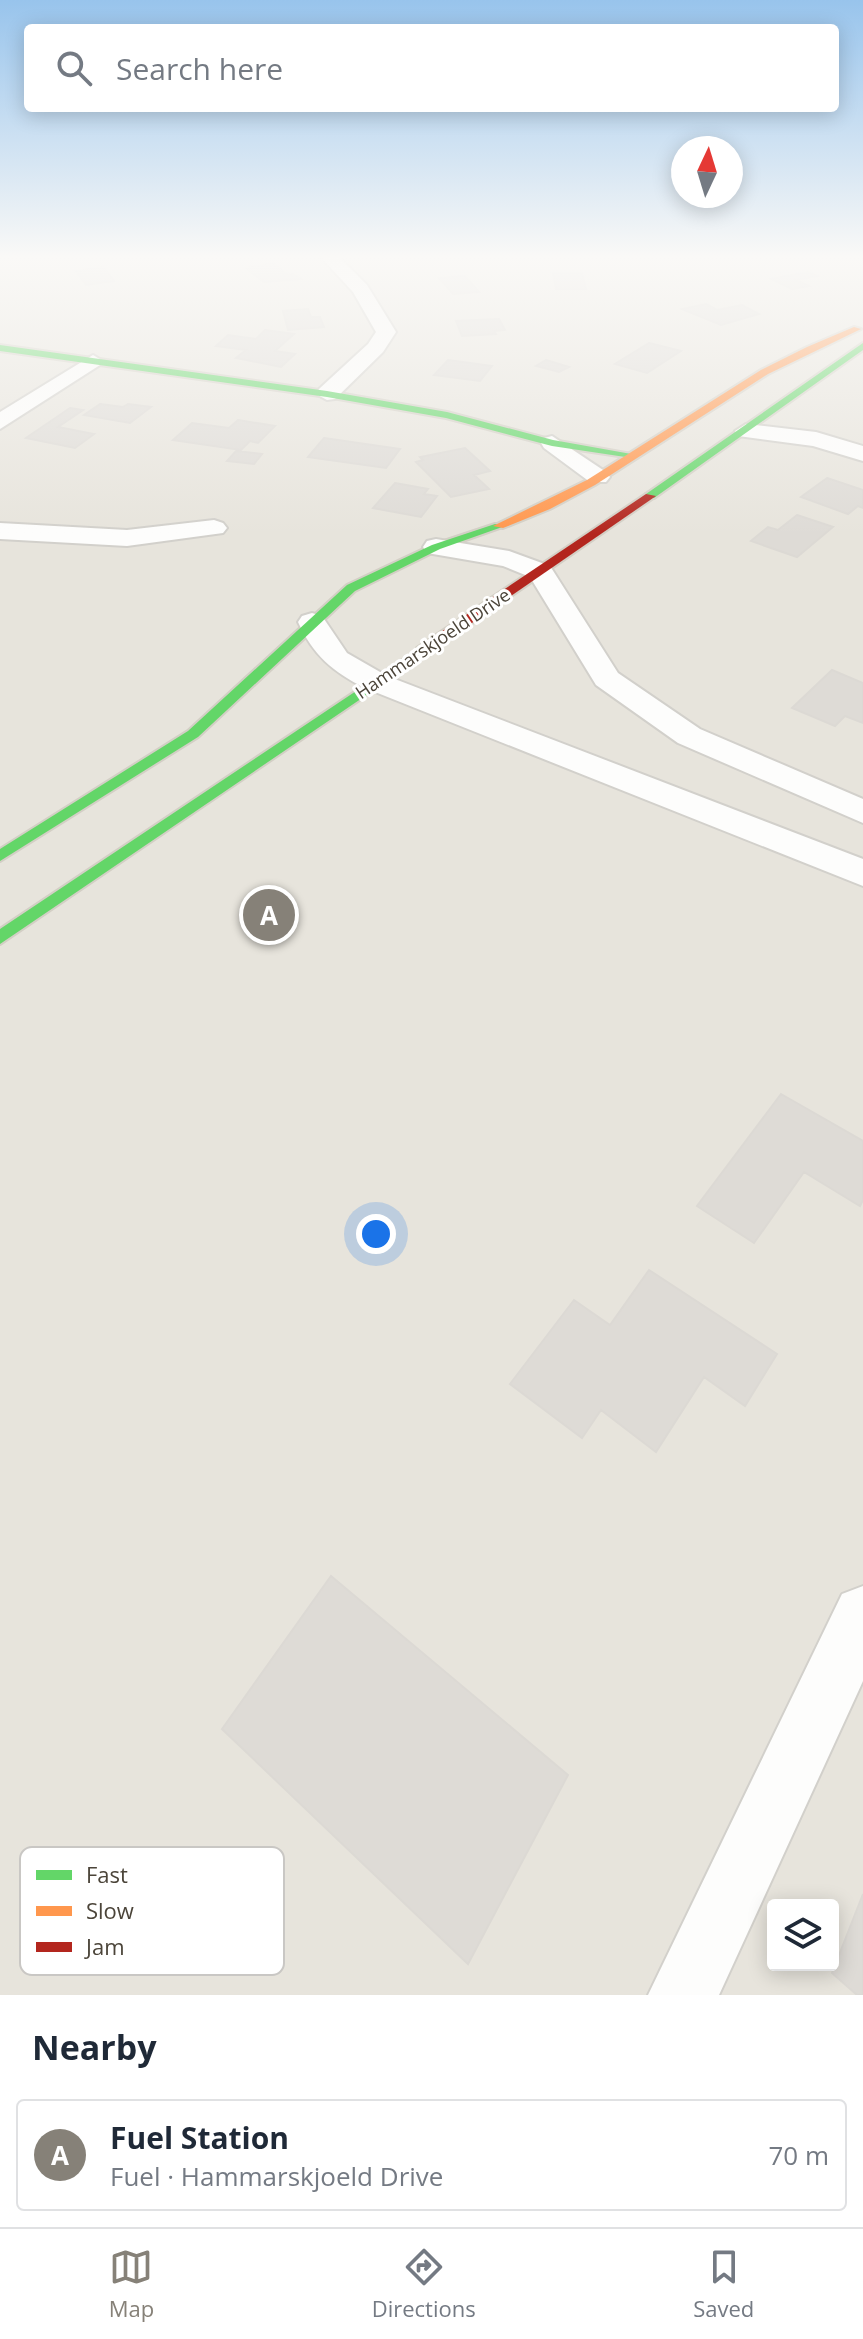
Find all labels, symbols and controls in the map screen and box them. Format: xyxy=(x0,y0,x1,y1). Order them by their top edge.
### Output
search box xyxy=(24,24,839,112)
icon: search xyxy=(52,46,96,90)
text: Search here xyxy=(116,48,283,89)
north arrow xyxy=(671,136,743,208)
street label: Hammarskjoeld Drive xyxy=(350,582,515,704)
pin: A xyxy=(243,885,295,945)
your location xyxy=(356,1214,396,1254)
legend xyxy=(20,1847,284,1975)
text: Fast xyxy=(86,1859,128,1889)
text: Slow xyxy=(86,1895,134,1925)
map controls xyxy=(767,1899,839,1971)
button: layers xyxy=(767,1899,839,1971)
text: Jam xyxy=(84,1931,125,1961)
text: Nearby xyxy=(32,2024,157,2070)
text: Fuel Station xyxy=(110,2117,289,2158)
text: A xyxy=(51,2137,69,2173)
text: 70 m xyxy=(768,2137,829,2173)
text: Fuel · Hammarskjoeld Drive xyxy=(110,2158,443,2194)
tab: Map xyxy=(109,2245,154,2323)
tab: Directions xyxy=(372,2245,476,2323)
tab: Saved xyxy=(693,2245,754,2323)

